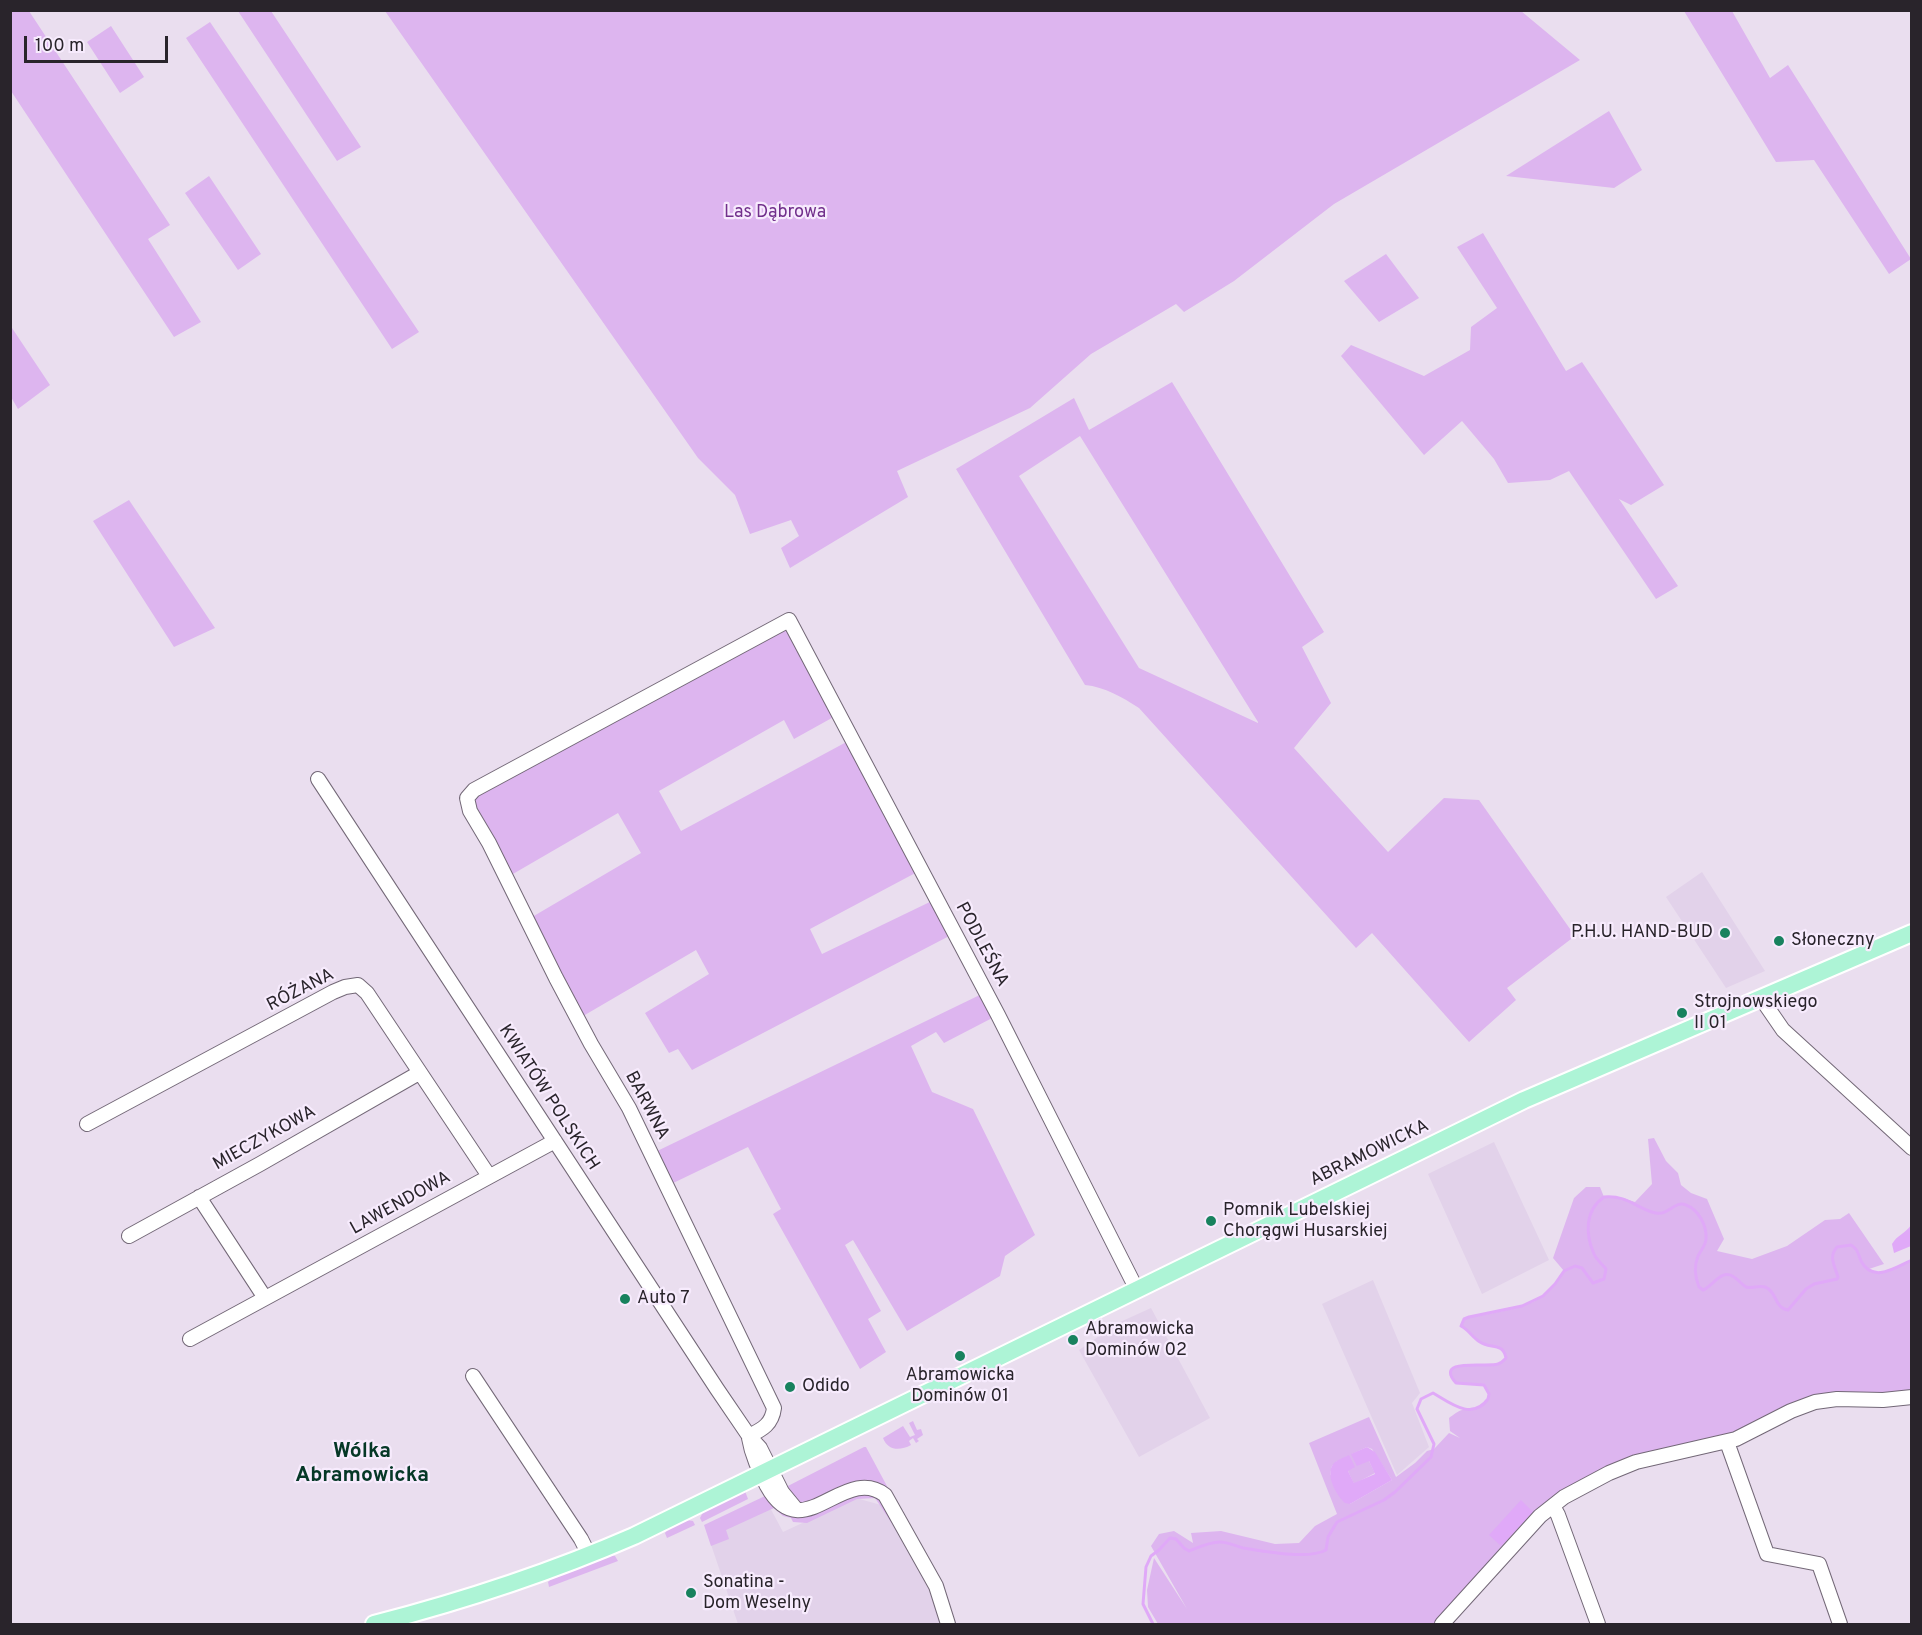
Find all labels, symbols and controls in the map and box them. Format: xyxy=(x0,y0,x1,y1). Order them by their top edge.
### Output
scale bar xyxy=(27,24,171,62)
text: 100 m xyxy=(35,35,84,58)
park label: Las Dąbrowa xyxy=(724,202,826,224)
street label: PODLEŚNA xyxy=(950,899,1012,991)
place label: P.H.U. HAND-BUD xyxy=(1571,922,1713,944)
marker: P.H.U. HAND-BUD xyxy=(1718,926,1732,940)
place label: Słoneczny xyxy=(1791,930,1874,952)
marker: Słoneczny xyxy=(1772,934,1786,948)
street label: RÓŻANA xyxy=(264,965,338,1017)
place label: Strojnowskiego II 01 xyxy=(1694,992,1818,1034)
marker: Strojnowskiego II 01 xyxy=(1675,1006,1689,1020)
street label: KWIATÓW POLSKICH xyxy=(493,1021,603,1175)
street label: BARWNA xyxy=(619,1068,673,1144)
street label: MIECZYKOWA xyxy=(210,1102,320,1176)
street label: ABRAMOWICKA xyxy=(1307,1116,1433,1192)
street label: LAWENDOWA xyxy=(347,1168,455,1240)
place label: Pomnik Lubelskiej Chorągwi Husarskiej xyxy=(1223,1200,1388,1242)
marker: Pomnik Lubelskiej Chorągwi Husarskiej xyxy=(1204,1214,1218,1228)
place label: Auto 7 xyxy=(637,1288,690,1310)
marker: Auto 7 xyxy=(618,1292,632,1306)
place label: Abramowicka Dominów 02 xyxy=(1085,1319,1194,1362)
marker: Abramowicka Dominów 02 xyxy=(1066,1333,1080,1347)
marker: Abramowicka Dominów 01 xyxy=(953,1349,967,1363)
place label: Abramowicka Dominów 01 xyxy=(906,1365,1014,1408)
place label: Odido xyxy=(802,1376,850,1398)
marker: Odido xyxy=(783,1380,797,1394)
district label: Wólka Abramowicka xyxy=(295,1440,429,1490)
place label: Sonatina - Dom Weselny xyxy=(703,1572,811,1614)
marker: Sonatina - Dom Weselny xyxy=(684,1586,698,1600)

